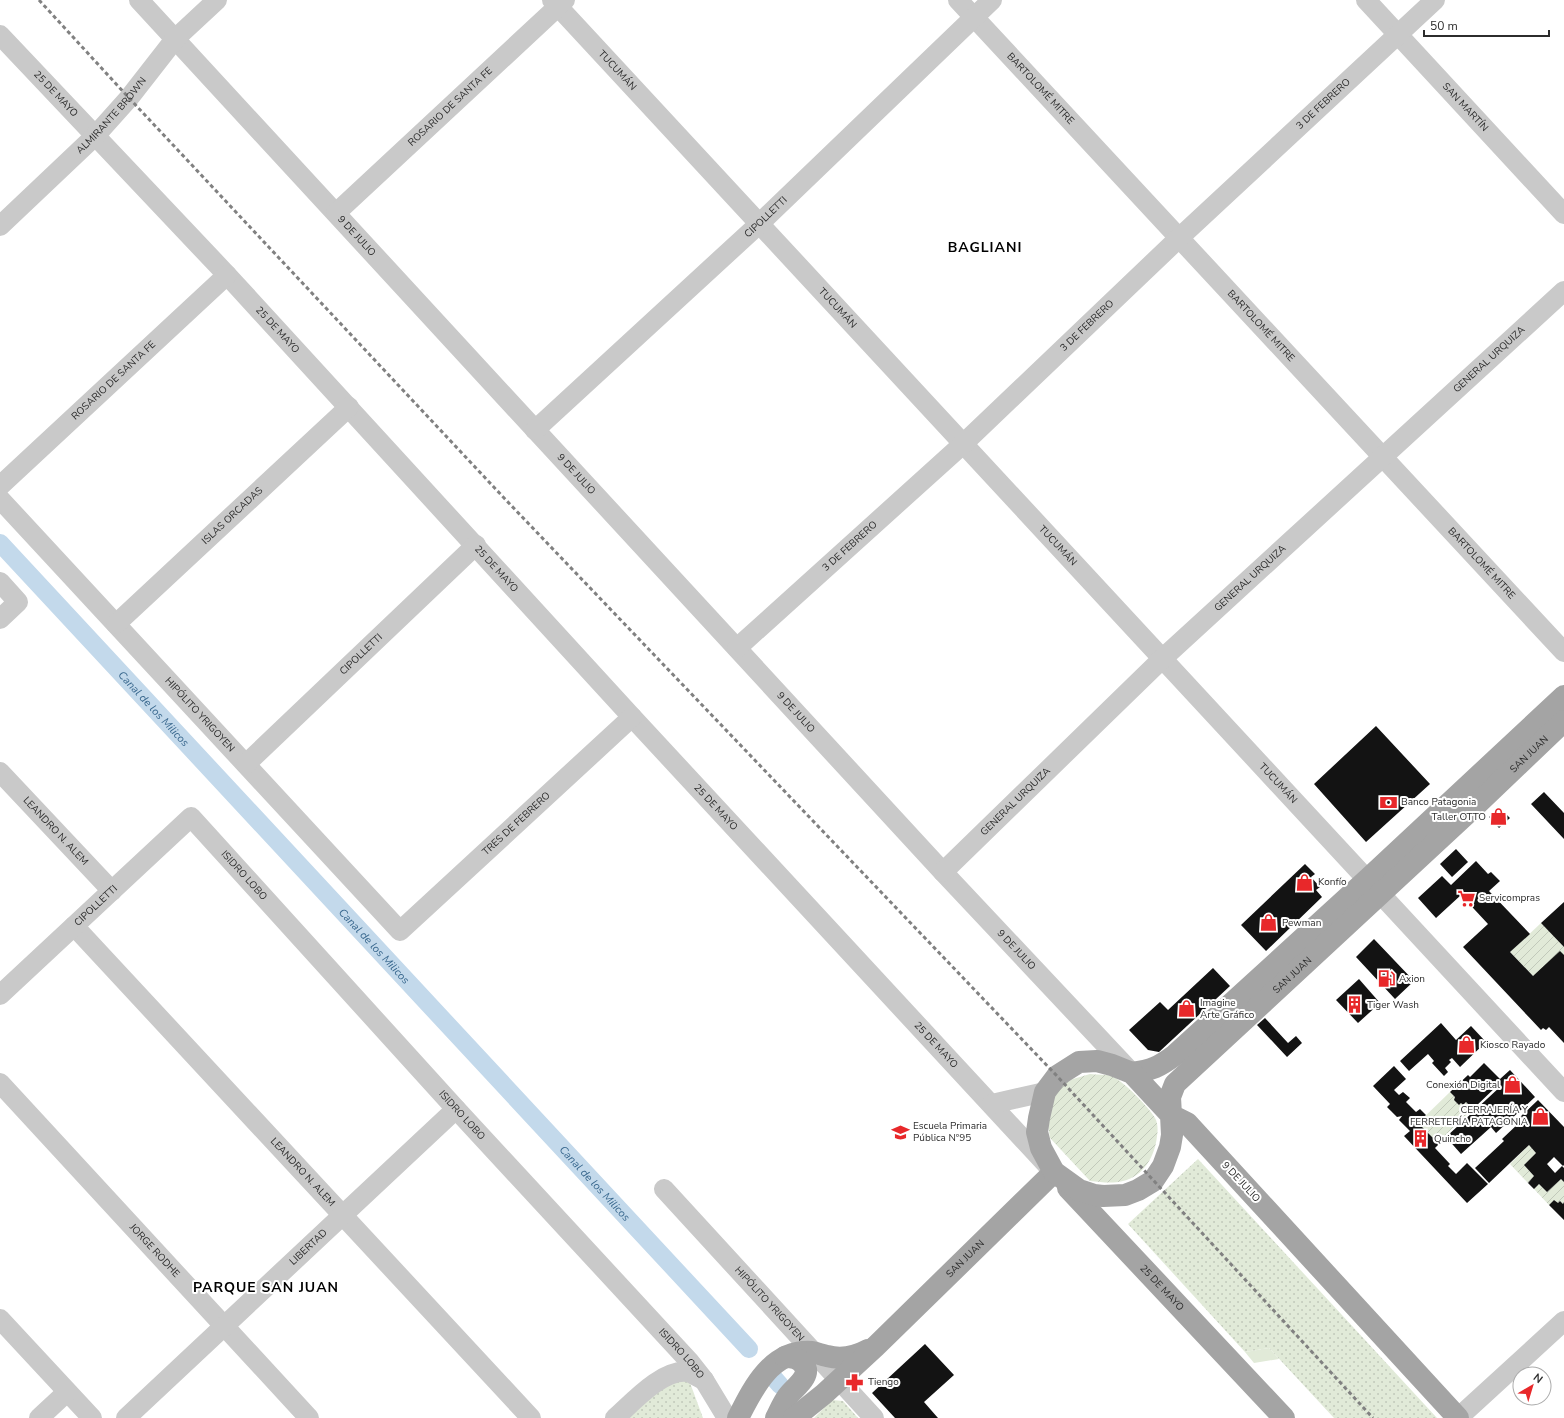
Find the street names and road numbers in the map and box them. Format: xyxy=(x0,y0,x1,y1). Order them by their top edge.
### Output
street label: TUCUMÁN xyxy=(595,47,640,94)
street label: BARTOLOMÉ MITRE xyxy=(1004,50,1077,128)
street label: ROSARIO DE SANTA FE xyxy=(405,64,496,149)
street label: 25 DE MAYO xyxy=(30,68,81,120)
street label: ALMIRANTE BROWN xyxy=(73,74,150,157)
street label: 3 DE FEBRERO xyxy=(1293,75,1354,133)
street label: SAN MARTÍN xyxy=(1439,80,1491,135)
street label: CIPOLLETTI xyxy=(741,193,790,241)
street label: 9 DE JULIO xyxy=(334,213,379,260)
street label: TUCUMÁN xyxy=(815,285,860,331)
street label: BARTOLOMÉ MITRE xyxy=(1224,287,1298,365)
street label: 3 DE FEBRERO xyxy=(1057,296,1117,355)
street label: 25 DE MAYO xyxy=(252,304,303,357)
street label: GENERAL URQUIZA xyxy=(1450,323,1529,396)
street label: ROSARIO DE SANTA FE xyxy=(68,338,159,423)
street label: 9 DE JULIO xyxy=(554,451,599,498)
street label: ISLAS ORCADAS xyxy=(199,484,266,548)
street label: 3 DE FEBRERO xyxy=(819,517,881,575)
street label: TUCUMÁN xyxy=(1035,522,1080,569)
street label: BARTOLOMÉ MITRE xyxy=(1445,524,1518,602)
street label: GENERAL URQUIZA xyxy=(1211,541,1290,615)
street label: 25 DE MAYO xyxy=(471,543,522,596)
street label: CIPOLLETTI xyxy=(337,630,386,678)
street label: HIPÓLITO YRIGOYEN xyxy=(162,674,238,755)
street label: 9 DE JULIO xyxy=(774,689,818,736)
street label: SAN JUAN xyxy=(1507,732,1552,776)
street label: TUCUMÁN xyxy=(1256,760,1300,807)
street label: GENERAL URQUIZA xyxy=(977,764,1054,839)
street label: 25 DE MAYO xyxy=(691,781,741,834)
street label: TRES DE FEBRERO xyxy=(479,789,554,859)
street label: LEANDRO N. ALEM xyxy=(20,794,91,868)
street label: ISIDRO LOBO xyxy=(218,847,271,904)
street label: CIPOLLETTI xyxy=(71,882,121,929)
street label: 9 DE JULIO xyxy=(994,927,1039,973)
street label: SAN JUAN xyxy=(1270,954,1315,997)
street label: 25 DE MAYO xyxy=(911,1019,961,1072)
street label: ISIDRO LOBO xyxy=(435,1087,489,1143)
street label: LEANDRO N. ALEM xyxy=(267,1135,338,1210)
street label: 9 DE JULIO xyxy=(1219,1159,1264,1206)
street label: JORGE RODHE xyxy=(126,1220,183,1281)
street label: LIBERTAD xyxy=(287,1226,330,1268)
street label: SAN JUAN xyxy=(943,1237,988,1281)
street label: 25 DE MAYO xyxy=(1137,1262,1187,1314)
street label: HIPÓLITO YRIGOYEN xyxy=(731,1263,807,1345)
street label: ISIDRO LOBO xyxy=(655,1325,708,1382)

